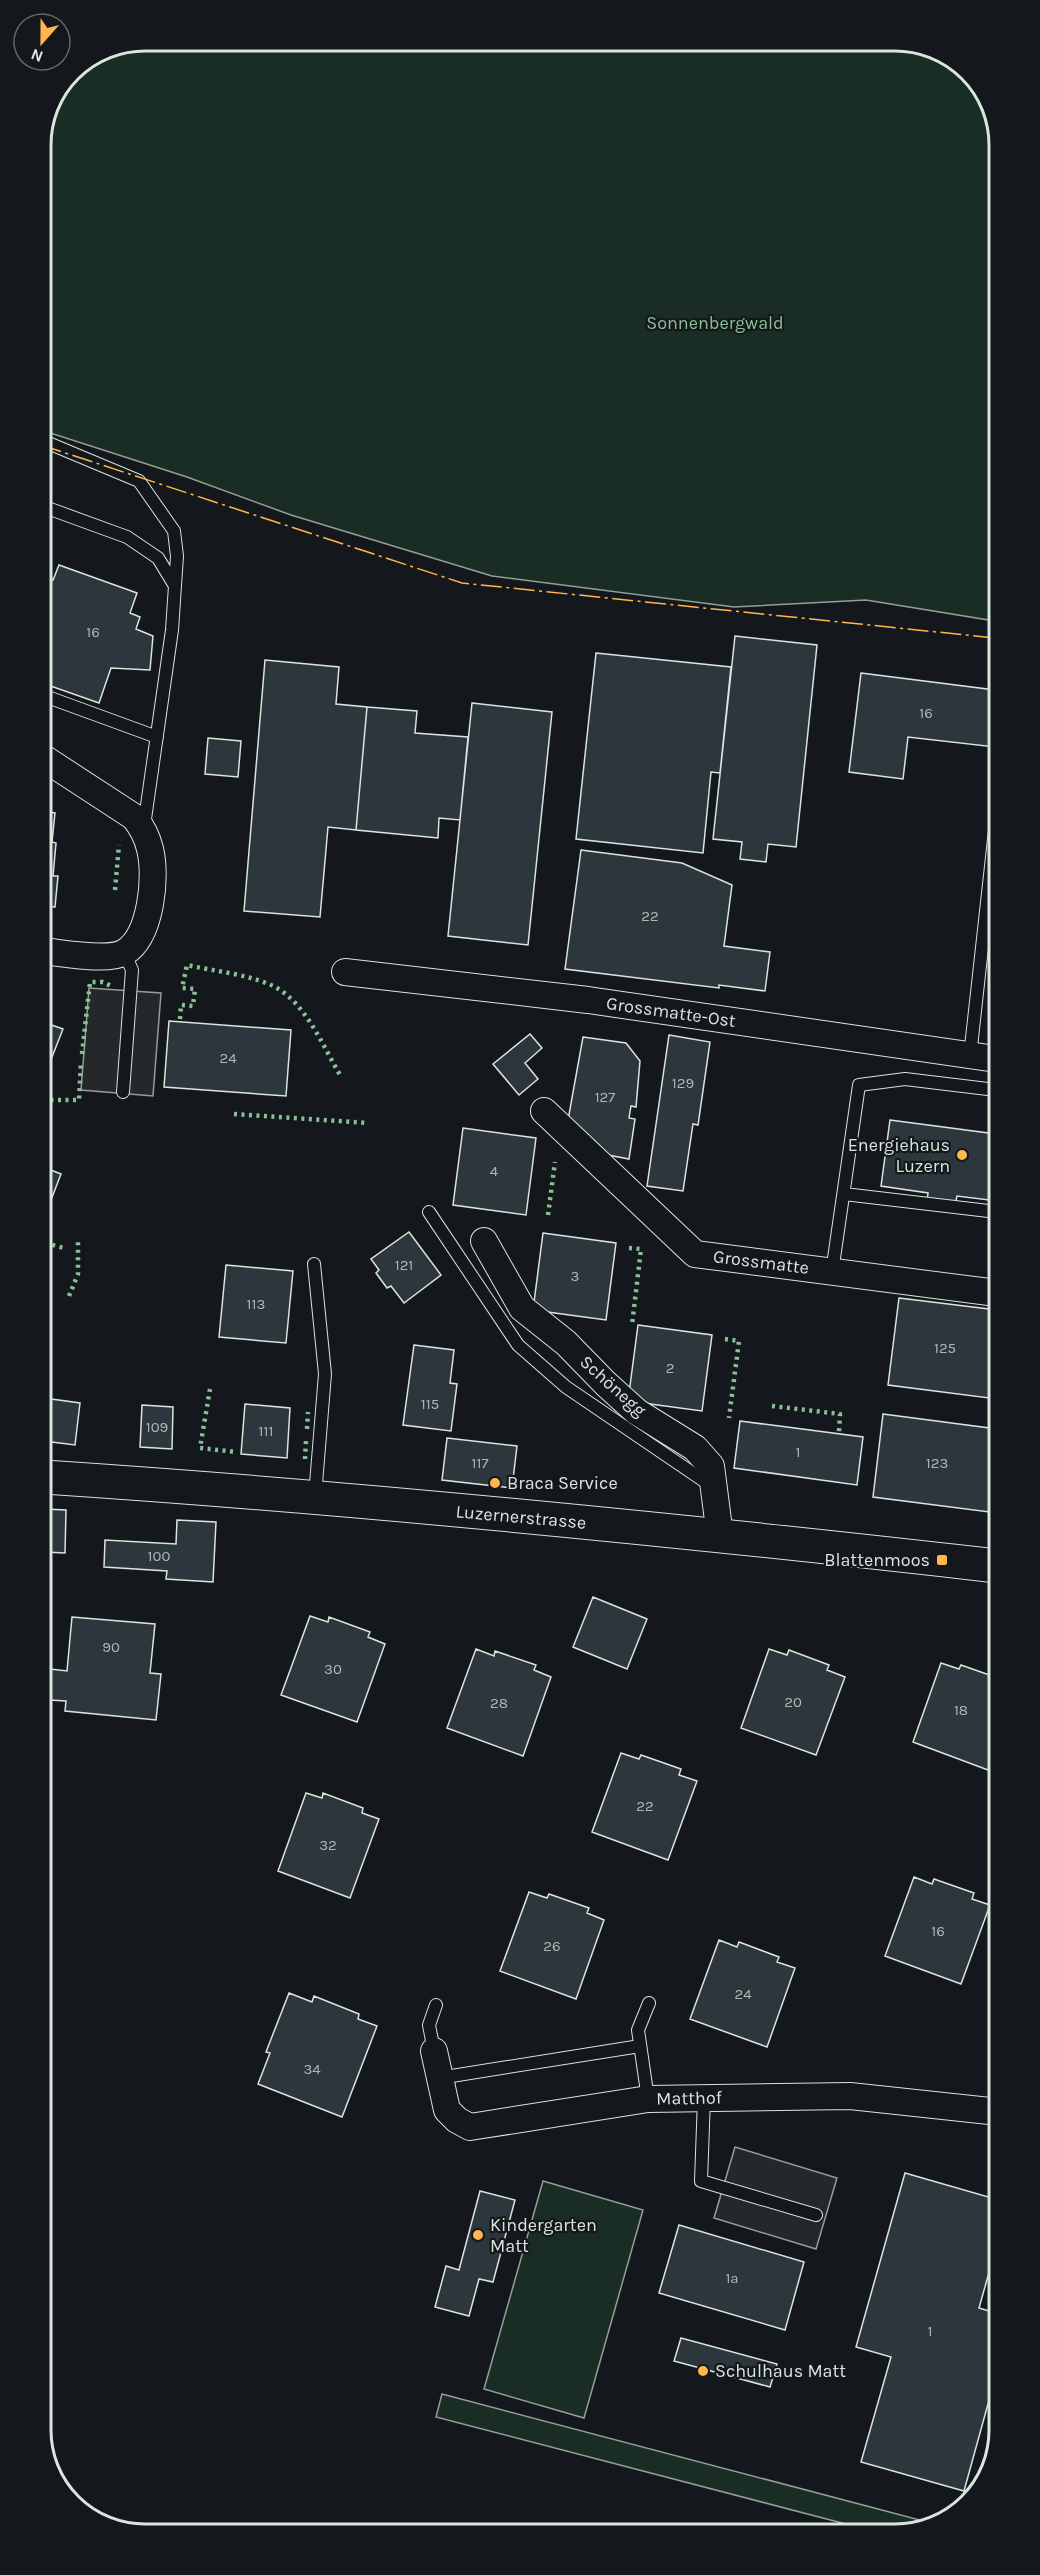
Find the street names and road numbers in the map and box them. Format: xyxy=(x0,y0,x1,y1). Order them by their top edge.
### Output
street label: Grossmatte-Ost xyxy=(605,992,737,1032)
street label: Grossmatte xyxy=(712,1245,810,1279)
street label: Schönegg xyxy=(575,1351,651,1421)
street label: Luzernerstrasse xyxy=(455,1500,587,1534)
street label: Matthof xyxy=(656,2086,723,2110)

